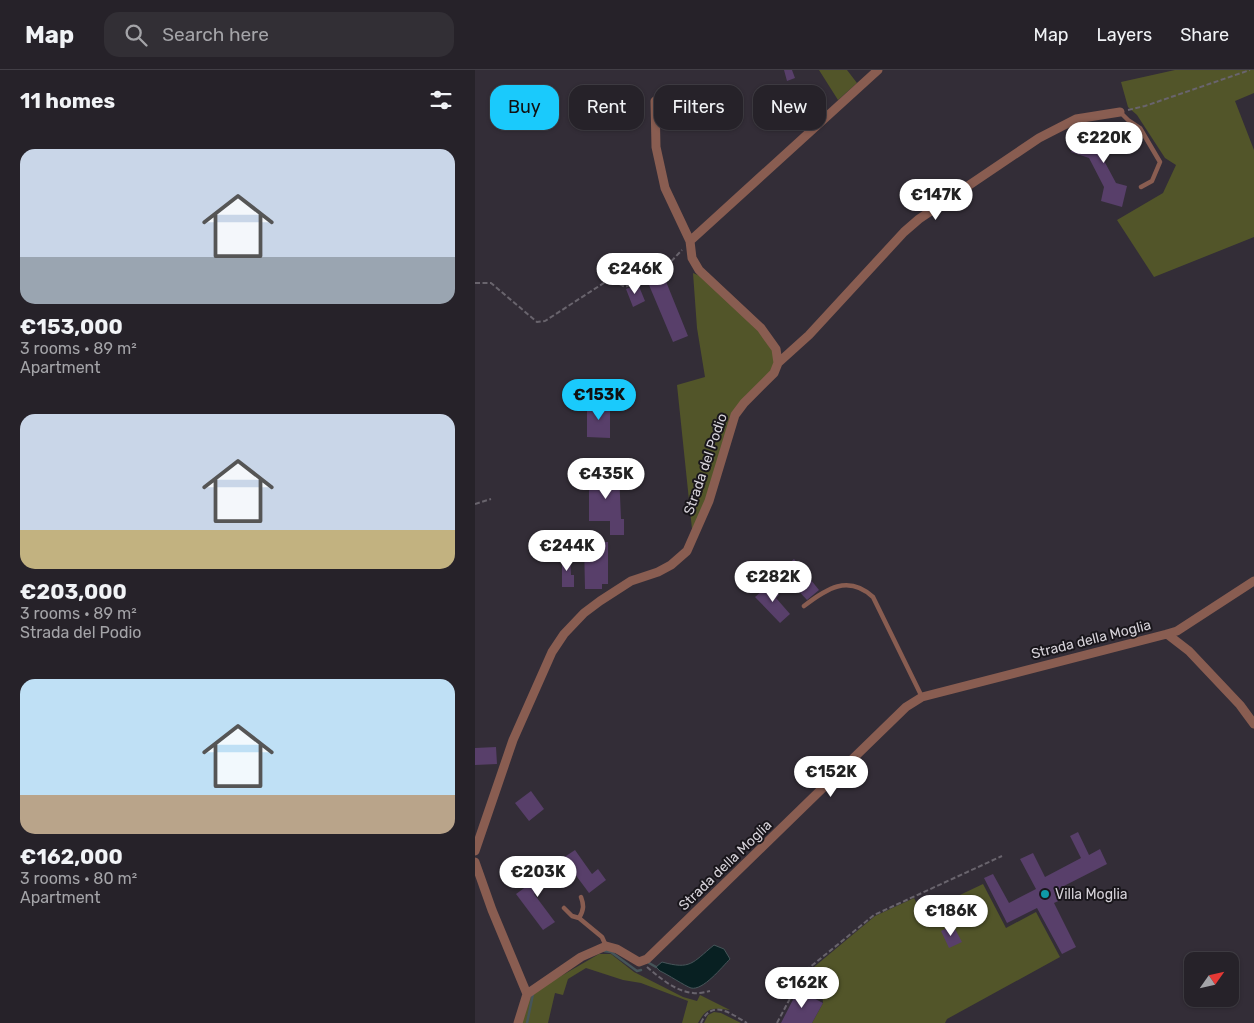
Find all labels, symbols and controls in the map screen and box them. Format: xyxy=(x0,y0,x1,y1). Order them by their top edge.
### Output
search box xyxy=(104,12,454,57)
text: Map xyxy=(25,21,74,49)
icon: search xyxy=(122,21,150,49)
text: Search here xyxy=(162,23,269,46)
text: Map xyxy=(1034,24,1069,46)
text: Layers xyxy=(1097,24,1152,46)
text: Share xyxy=(1180,24,1229,46)
chip: Buy xyxy=(490,85,559,130)
chip: Rent xyxy=(569,85,644,130)
chip: Filters xyxy=(654,85,743,130)
chip: New xyxy=(753,85,826,130)
icon: filters xyxy=(427,86,455,114)
text: 11 homes xyxy=(20,88,115,113)
pin: €220K xyxy=(1069,122,1139,164)
text: €220K xyxy=(1077,128,1131,147)
pin: €147K xyxy=(901,178,971,221)
icon: home xyxy=(193,181,283,271)
text: €147K xyxy=(911,185,961,204)
pin: €246K xyxy=(600,252,670,295)
text: €246K xyxy=(608,259,662,278)
text: €153,000 xyxy=(20,314,123,339)
text: 3 rooms · 89 m² xyxy=(20,339,137,358)
text: Apartment xyxy=(20,358,100,377)
pin: €153K xyxy=(564,378,634,421)
text: €153K xyxy=(573,385,625,404)
street label: Strada del Podio xyxy=(680,411,731,517)
icon: home xyxy=(193,446,283,536)
pin: €435K xyxy=(571,458,641,500)
text: €435K xyxy=(579,464,633,483)
pin: €244K xyxy=(532,530,602,572)
text: €244K xyxy=(539,536,595,555)
pin: €282K xyxy=(738,560,808,603)
text: €282K xyxy=(746,567,800,586)
text: €203,000 xyxy=(20,579,127,604)
text: 3 rooms · 89 m² xyxy=(20,604,137,623)
street label: Strada della Moglia xyxy=(1030,616,1153,663)
text: Strada del Podio xyxy=(20,623,141,642)
icon: home xyxy=(193,711,283,801)
pin: €152K xyxy=(796,756,866,798)
text: €152K xyxy=(805,762,857,781)
street label: Strada della Moglia xyxy=(675,817,775,914)
text: €162,000 xyxy=(20,844,123,869)
pin: €203K xyxy=(503,856,573,898)
text: €203K xyxy=(511,862,566,881)
text: 3 rooms · 80 m² xyxy=(20,869,137,888)
place label: Villa Moglia xyxy=(1055,886,1128,903)
text: Apartment xyxy=(20,888,100,907)
marker: Villa Moglia xyxy=(1039,888,1051,900)
pin: €186K xyxy=(916,894,986,937)
text: €186K xyxy=(925,901,977,920)
north arrow xyxy=(1184,952,1239,1008)
map controls xyxy=(1184,952,1239,1007)
pin: €162K xyxy=(767,966,837,1009)
text: €162K xyxy=(776,973,828,992)

